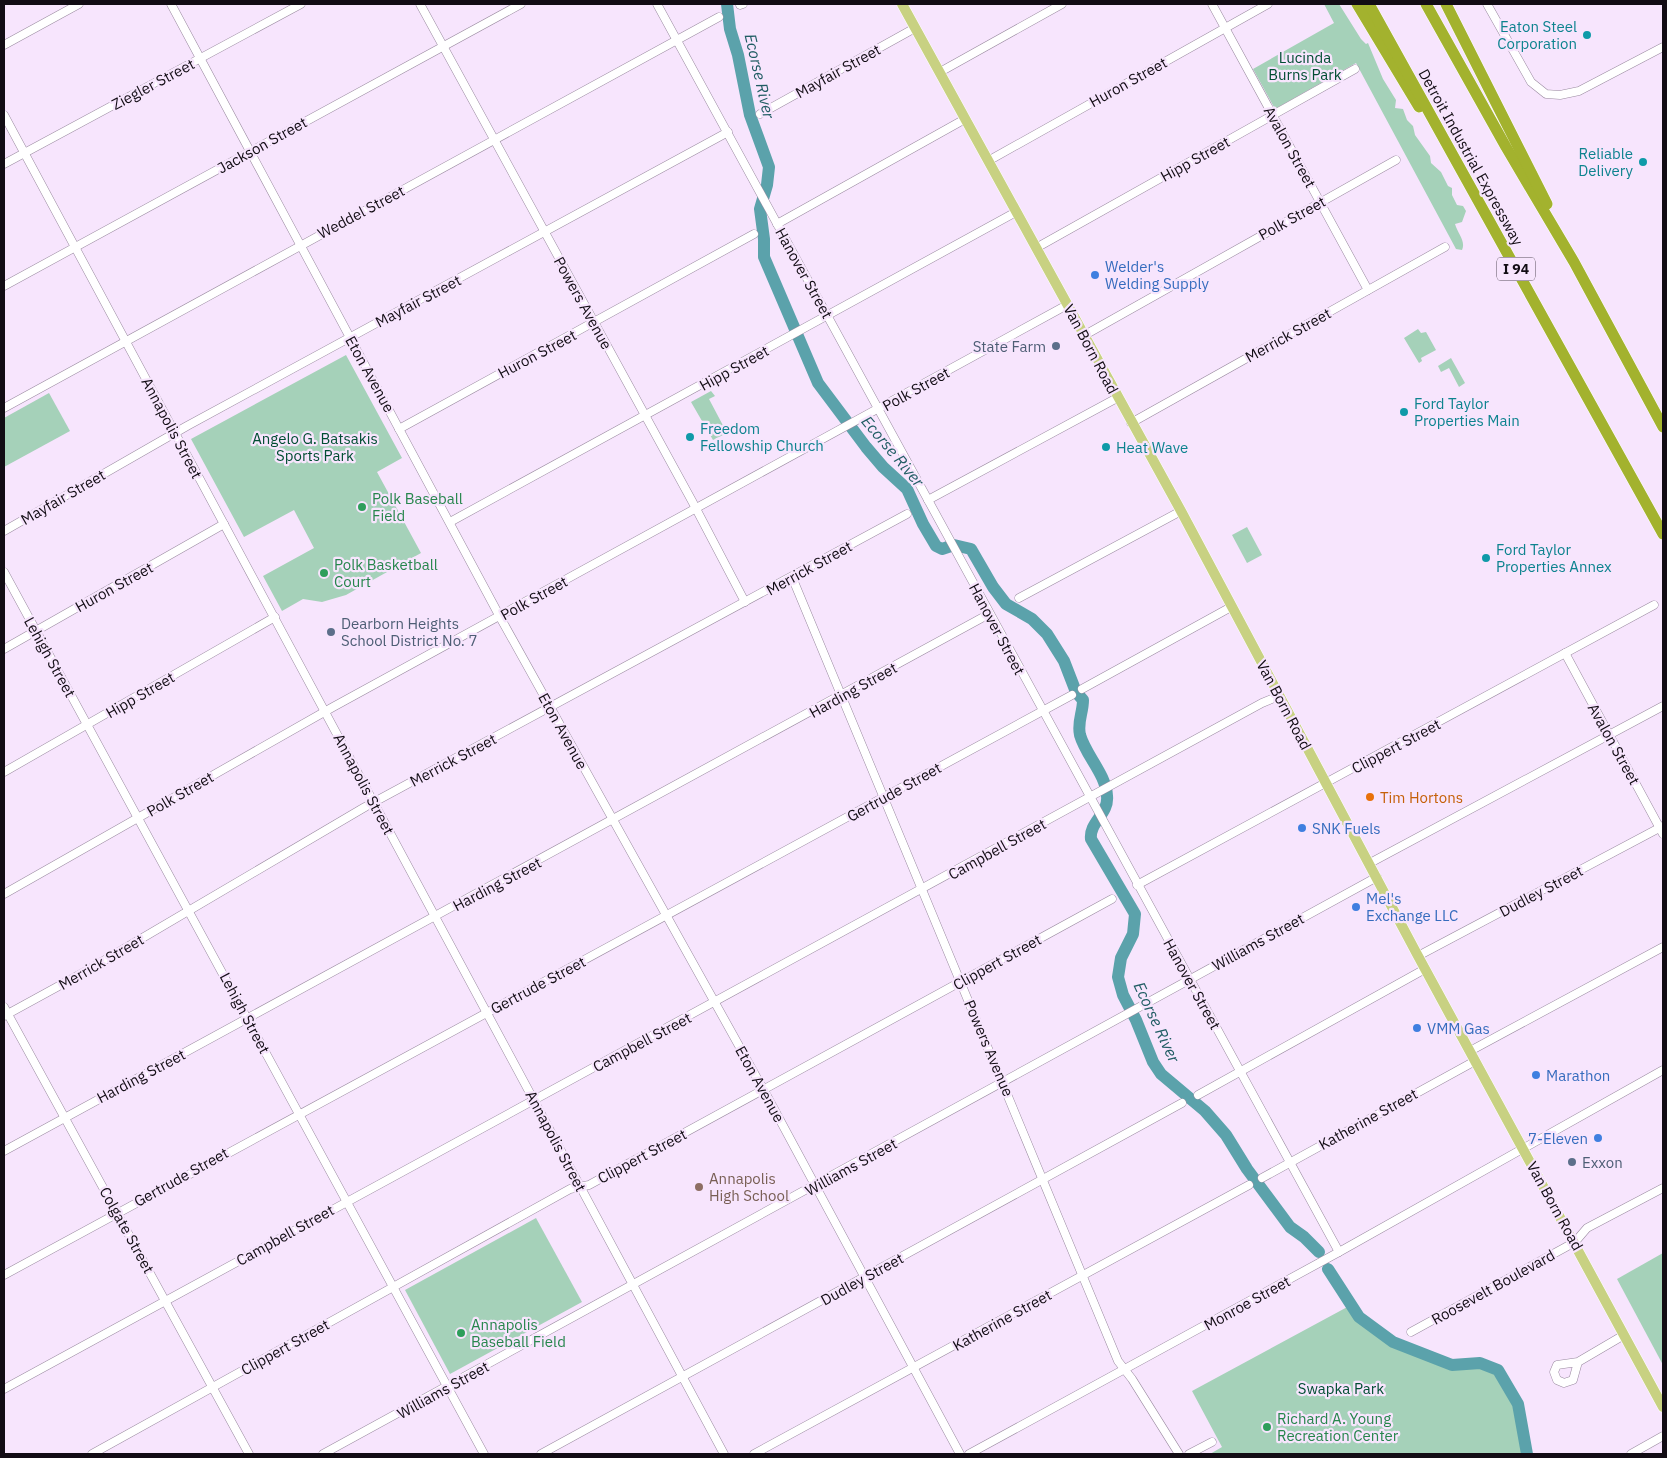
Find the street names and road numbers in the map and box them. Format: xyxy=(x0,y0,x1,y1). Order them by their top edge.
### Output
street label: Mayfair Street xyxy=(792,40,884,102)
street label: Huron Street xyxy=(1086,53,1170,111)
street label: Ziegler Street xyxy=(108,54,198,114)
street label: Detroit Industrial Expressway xyxy=(1414,65,1528,249)
street label: Avalon Street xyxy=(1260,103,1320,191)
street label: Jackson Street xyxy=(214,112,310,178)
street label: Hipp Street xyxy=(1157,132,1233,186)
street label: Weddel Street xyxy=(314,181,408,243)
street label: Polk Street xyxy=(1255,192,1329,244)
street label: Hanover Street xyxy=(771,224,837,322)
street label: Powers Avenue xyxy=(550,253,616,353)
road number: I 94 xyxy=(1497,258,1535,280)
street label: Mayfair Street xyxy=(372,270,464,332)
street label: Van Born Road xyxy=(1059,301,1123,397)
street label: Merrick Street xyxy=(1242,304,1334,366)
street label: Huron Street xyxy=(494,325,580,383)
street label: Eton Avenue xyxy=(341,332,399,416)
street label: Hipp Street xyxy=(696,341,772,395)
street label: Polk Street xyxy=(879,363,953,415)
street label: Annapolis Street xyxy=(137,374,207,482)
street label: Mayfair Street xyxy=(17,465,109,529)
street label: Merrick Street xyxy=(763,537,855,599)
street label: Huron Street xyxy=(72,558,156,616)
street label: Polk Street xyxy=(497,572,571,624)
street label: Hanover Street xyxy=(965,580,1029,678)
street label: Lehigh Street xyxy=(20,613,80,701)
street label: Van Born Road xyxy=(1252,657,1316,753)
street label: Harding Street xyxy=(806,658,900,722)
street label: Hipp Street xyxy=(102,668,178,722)
street label: Eton Avenue xyxy=(534,689,592,773)
street label: Avalon Street xyxy=(1584,700,1644,788)
street label: Clippert Street xyxy=(1348,715,1444,777)
street label: Merrick Street xyxy=(406,729,500,791)
street label: Annapolis Street xyxy=(329,730,399,838)
street label: Gertrude Street xyxy=(843,758,945,826)
street label: Polk Street xyxy=(143,767,217,821)
street label: Campbell Street xyxy=(945,814,1049,884)
street label: Harding Street xyxy=(449,853,545,915)
street label: Dudley Street xyxy=(1496,861,1586,921)
street label: Williams Street xyxy=(1209,909,1307,975)
street label: Merrick Street xyxy=(55,930,147,994)
street label: Clippert Street xyxy=(949,930,1045,994)
street label: Hanover Street xyxy=(1159,935,1225,1033)
street label: Gertrude Street xyxy=(487,952,589,1018)
street label: Lehigh Street xyxy=(216,969,274,1057)
street label: Powers Avenue xyxy=(960,997,1018,1099)
street label: Campbell Street xyxy=(589,1008,695,1076)
street label: Eton Avenue xyxy=(731,1042,789,1126)
street label: Harding Street xyxy=(93,1045,189,1107)
street label: Katherine Street xyxy=(1315,1084,1421,1154)
street label: Annapolis Street xyxy=(521,1087,591,1195)
street label: Clippert Street xyxy=(594,1125,690,1187)
street label: Williams Street xyxy=(802,1134,900,1200)
street label: Gertrude Street xyxy=(130,1143,232,1211)
street label: Van Born Road xyxy=(1523,1158,1587,1254)
street label: Colgate Street xyxy=(95,1183,159,1277)
street label: Campbell Street xyxy=(233,1200,337,1270)
street label: Roosevelt Boulevard xyxy=(1428,1245,1558,1329)
street label: Dudley Street xyxy=(817,1248,907,1310)
street label: Monroe Street xyxy=(1200,1271,1294,1335)
street label: Katherine Street xyxy=(949,1285,1055,1355)
street label: Clippert Street xyxy=(237,1315,333,1379)
street label: Williams Street xyxy=(394,1357,492,1423)

